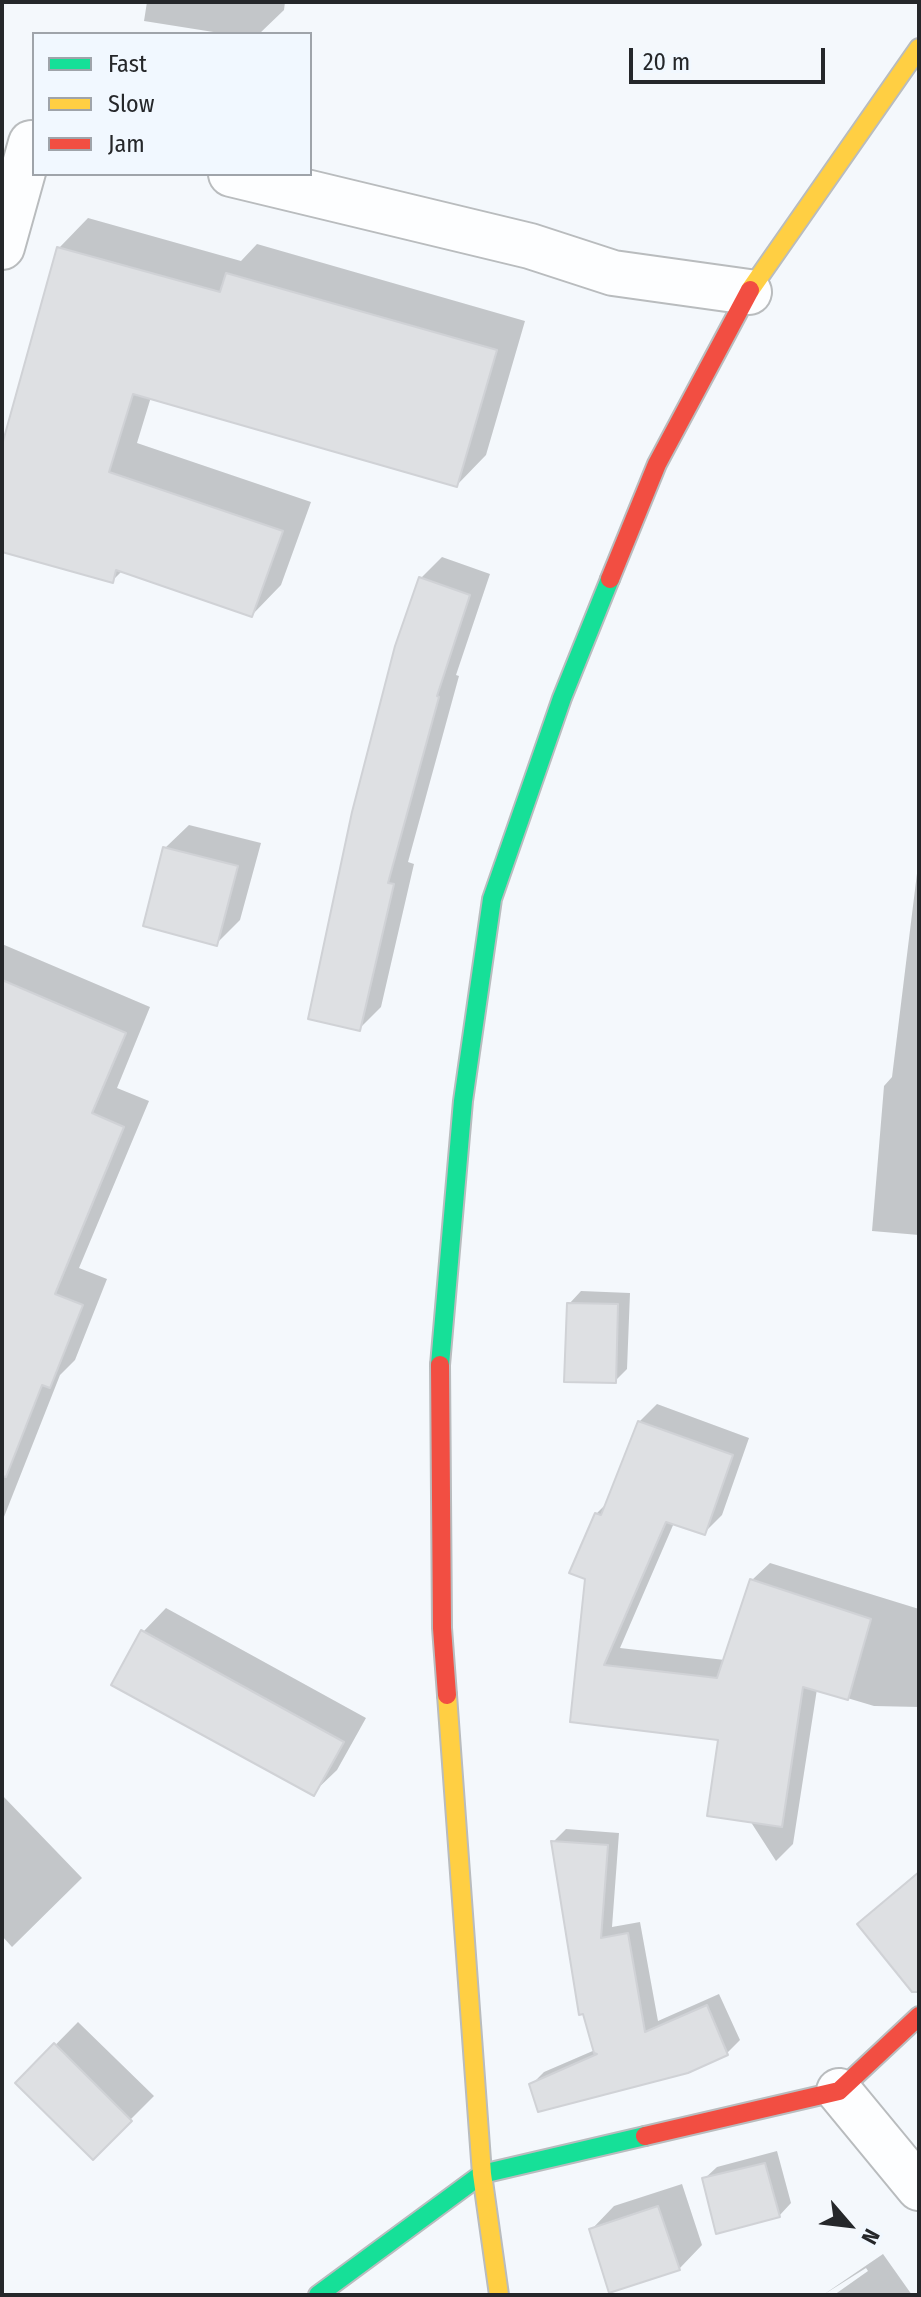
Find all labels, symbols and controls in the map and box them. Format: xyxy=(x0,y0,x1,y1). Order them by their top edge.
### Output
legend xyxy=(32,32,312,176)
scale bar xyxy=(633,32,829,82)
text: 20 m xyxy=(643,48,690,76)
text: Fast xyxy=(108,50,147,78)
text: Slow xyxy=(108,90,154,118)
text: Jam xyxy=(108,130,145,158)
north arrow xyxy=(809,2185,889,2265)
text: N xyxy=(856,2224,886,2249)

